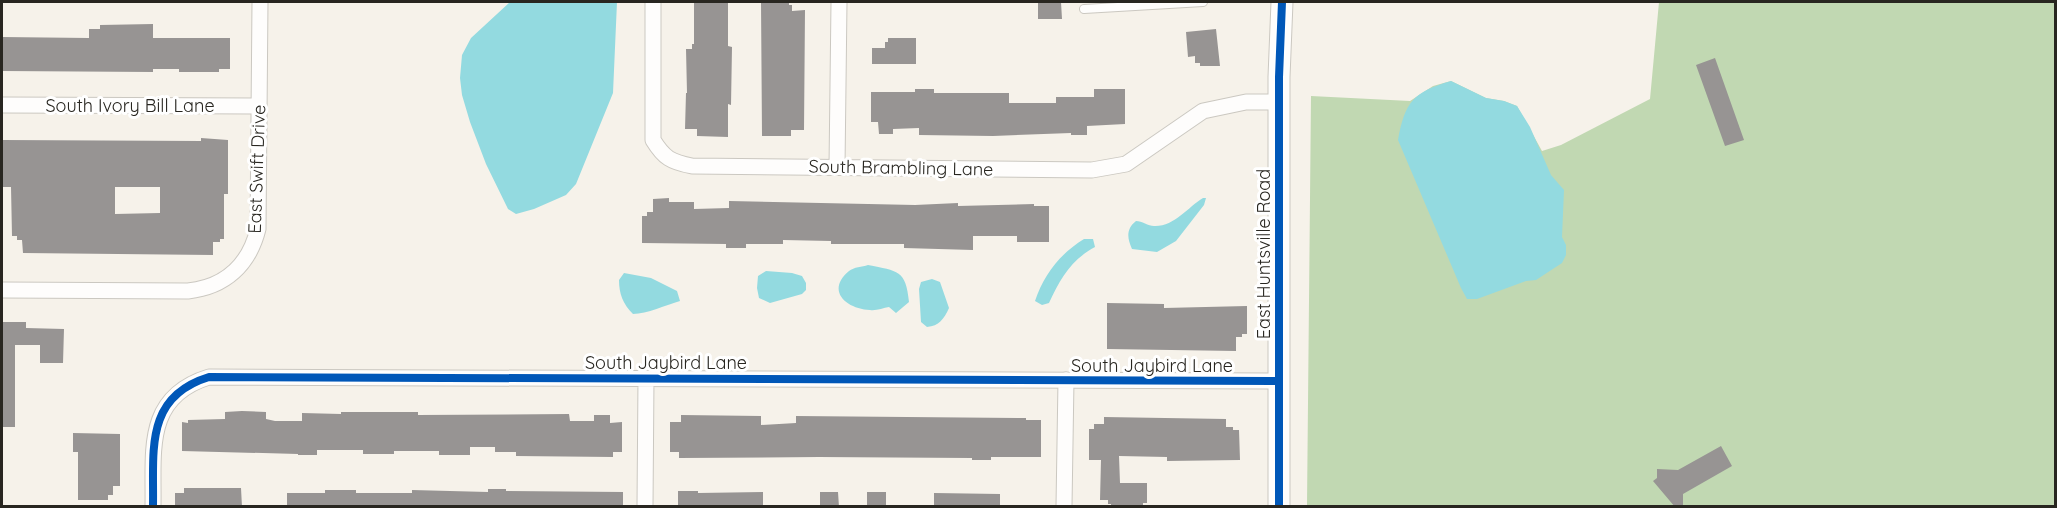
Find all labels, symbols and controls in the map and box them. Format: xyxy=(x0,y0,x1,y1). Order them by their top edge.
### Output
street label: South Ivory Bill Lane xyxy=(45,94,215,117)
street label: East Swift Drive xyxy=(243,104,270,234)
street label: South Brambling Lane xyxy=(808,154,994,181)
street label: East Huntsville Road xyxy=(1252,169,1275,339)
street label: South Jaybird Lane xyxy=(585,351,747,374)
street label: South Jaybird Lane xyxy=(1071,354,1233,377)

